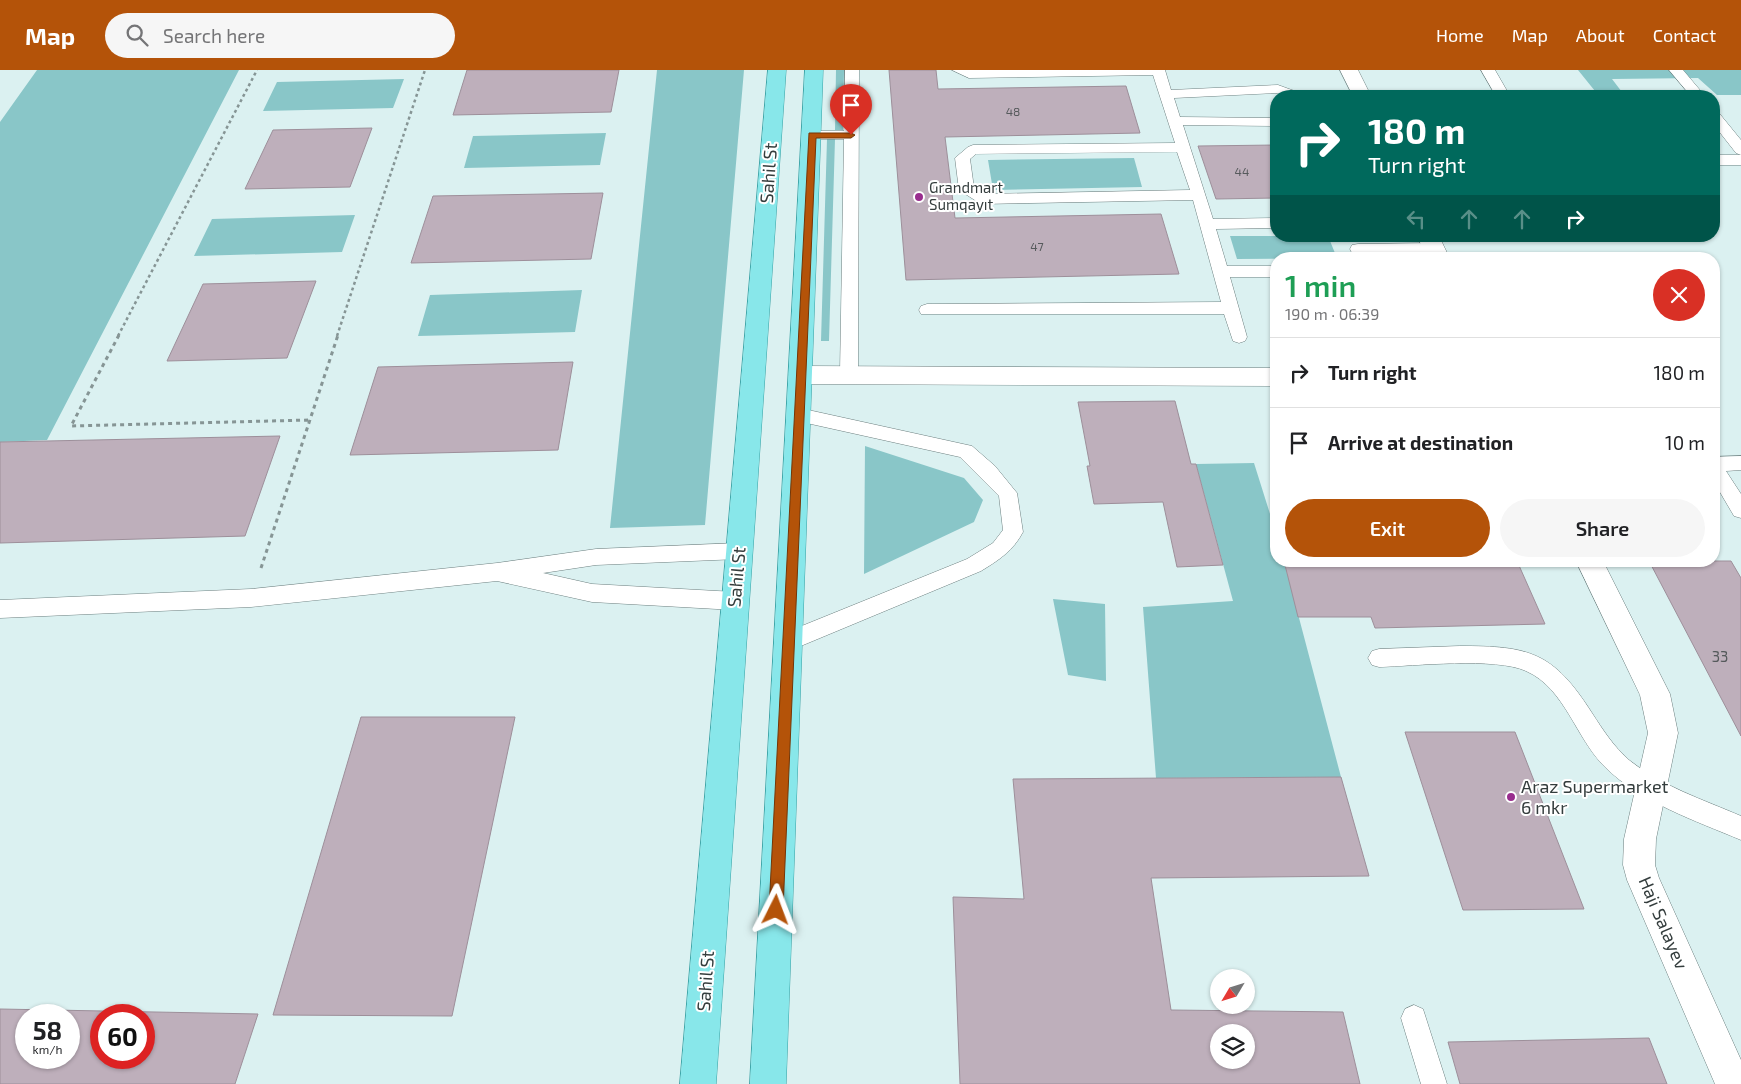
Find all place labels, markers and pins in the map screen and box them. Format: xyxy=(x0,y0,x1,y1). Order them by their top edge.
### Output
pin xyxy=(830,84,872,135)
place label: Grandmart Sumqayıt xyxy=(929,178,1003,213)
marker: Grandmart Sumqayıt xyxy=(913,191,925,203)
place label: Araz Supermarket 6 mkr xyxy=(1521,775,1669,818)
marker: Araz Supermarket 6 mkr xyxy=(1505,791,1517,803)

